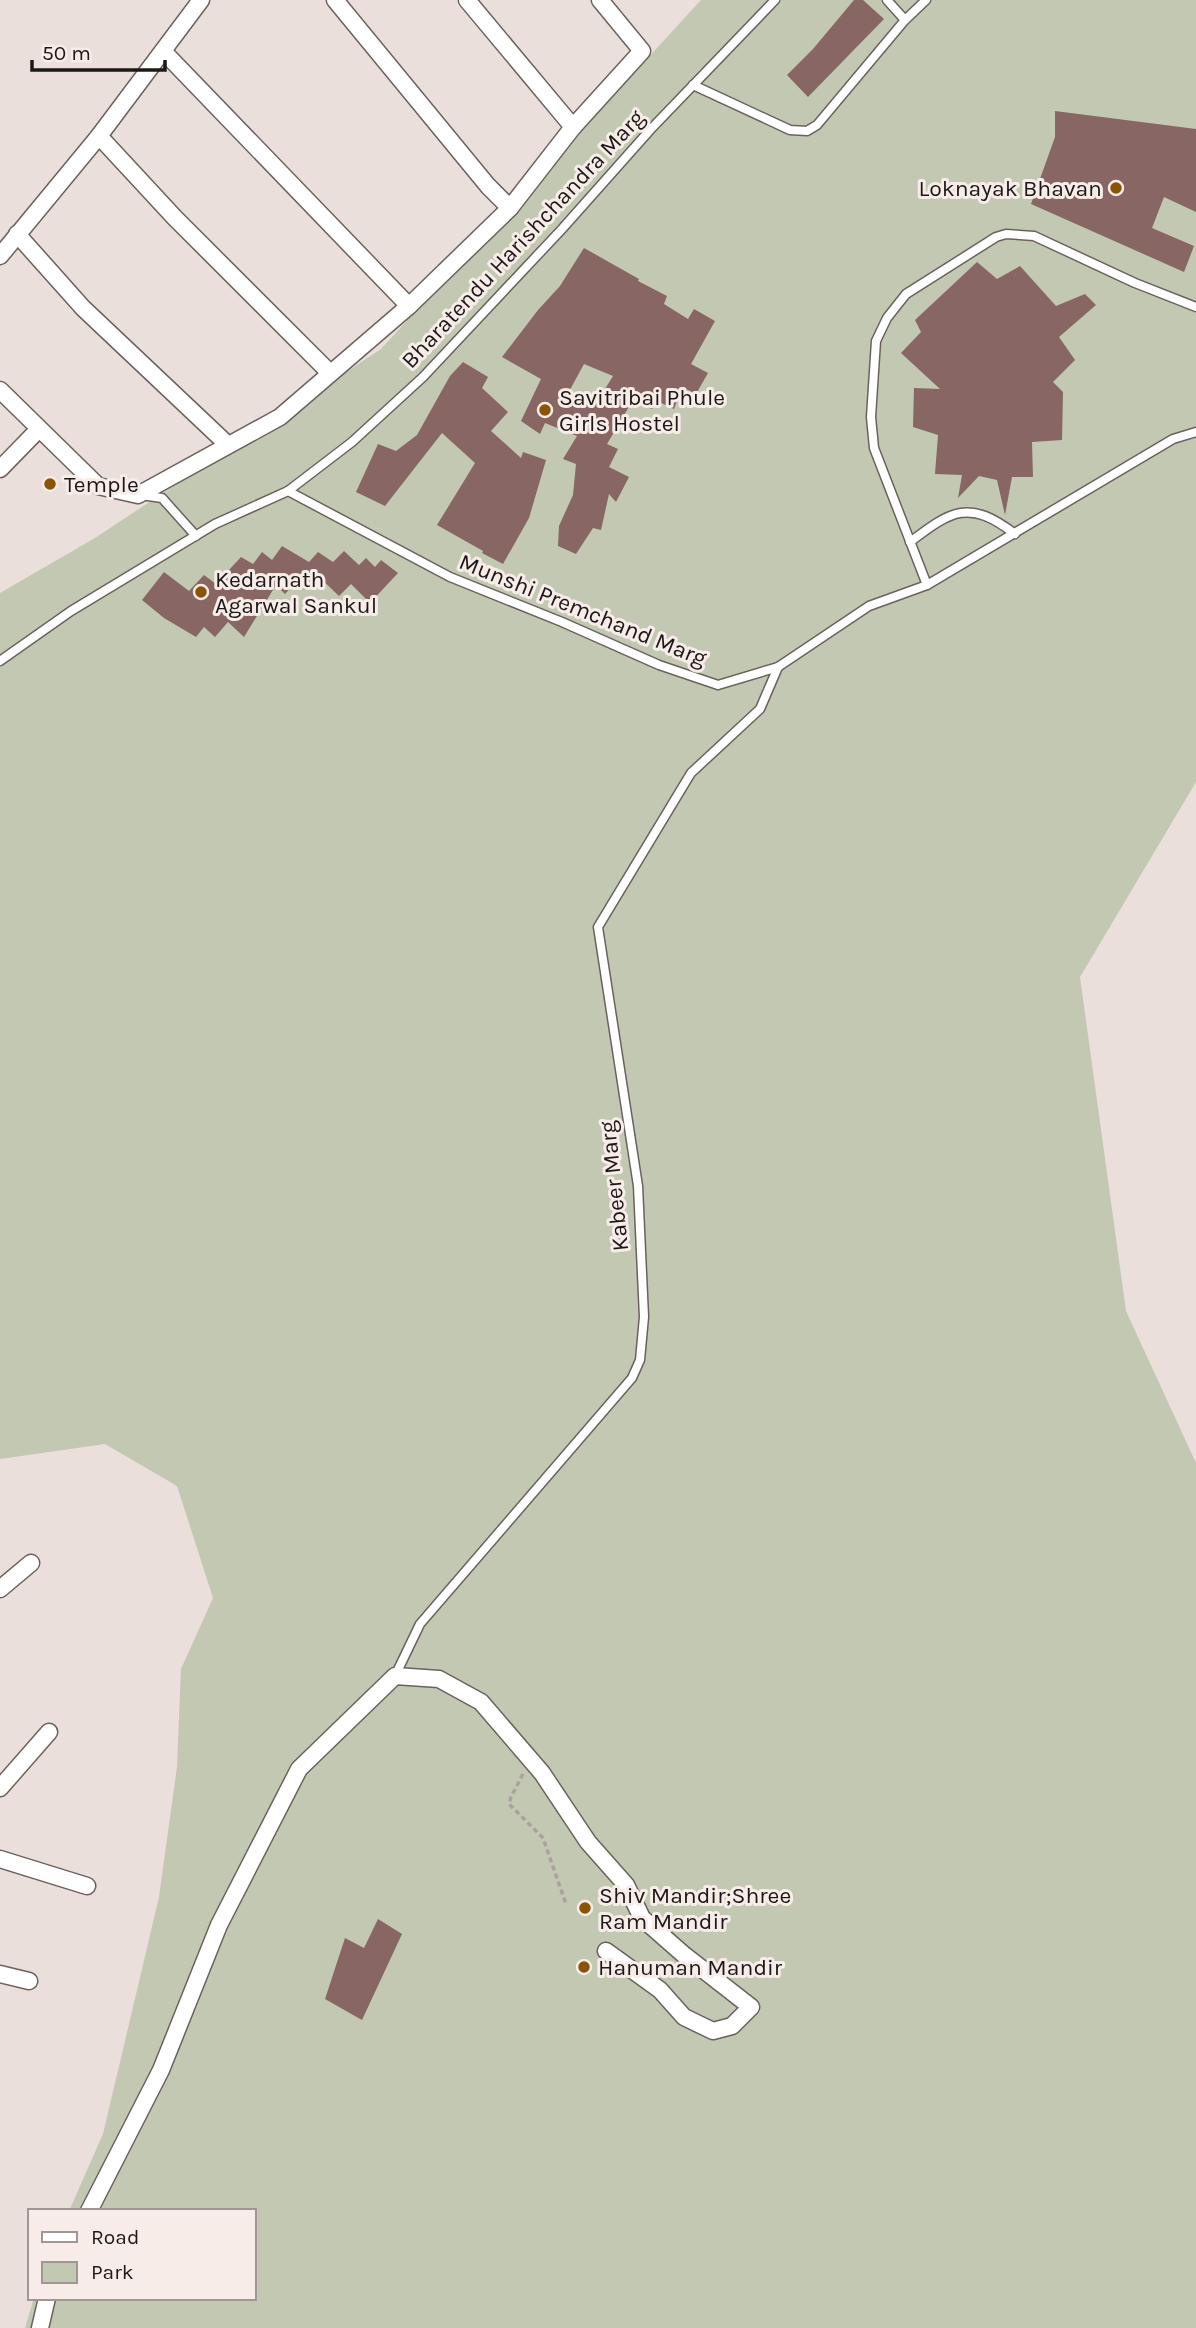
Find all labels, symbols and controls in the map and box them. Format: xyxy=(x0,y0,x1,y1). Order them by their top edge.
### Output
scale bar xyxy=(32,28,164,72)
text: 50 m xyxy=(42,41,91,65)
street label: Bharatendu Harishchandra Marg xyxy=(396,104,650,374)
place label: Loknayak Bhavan xyxy=(918,175,1102,202)
marker: Loknayak Bhavan xyxy=(1108,180,1124,196)
place label: Savitribai Phule Girls Hostel xyxy=(559,384,725,437)
marker: Savitribai Phule Girls Hostel xyxy=(537,402,553,418)
place label: Temple xyxy=(64,471,139,498)
marker: Temple xyxy=(42,476,58,492)
street label: Munshi Premchand Marg xyxy=(455,548,711,672)
place label: Kedarnath Agarwal Sankul xyxy=(215,566,377,619)
marker: Kedarnath Agarwal Sankul xyxy=(193,584,209,600)
street label: Kabeer Marg xyxy=(594,1120,634,1252)
place label: Shiv Mandir;Shree Ram Mandir xyxy=(599,1882,791,1935)
marker: Shiv Mandir;Shree Ram Mandir xyxy=(577,1900,593,1916)
place label: Hanuman Mandir xyxy=(598,1954,783,1981)
marker: Hanuman Mandir xyxy=(576,1959,592,1975)
legend xyxy=(28,2209,256,2300)
text: Road xyxy=(91,2225,139,2249)
text: Park xyxy=(91,2260,134,2284)

